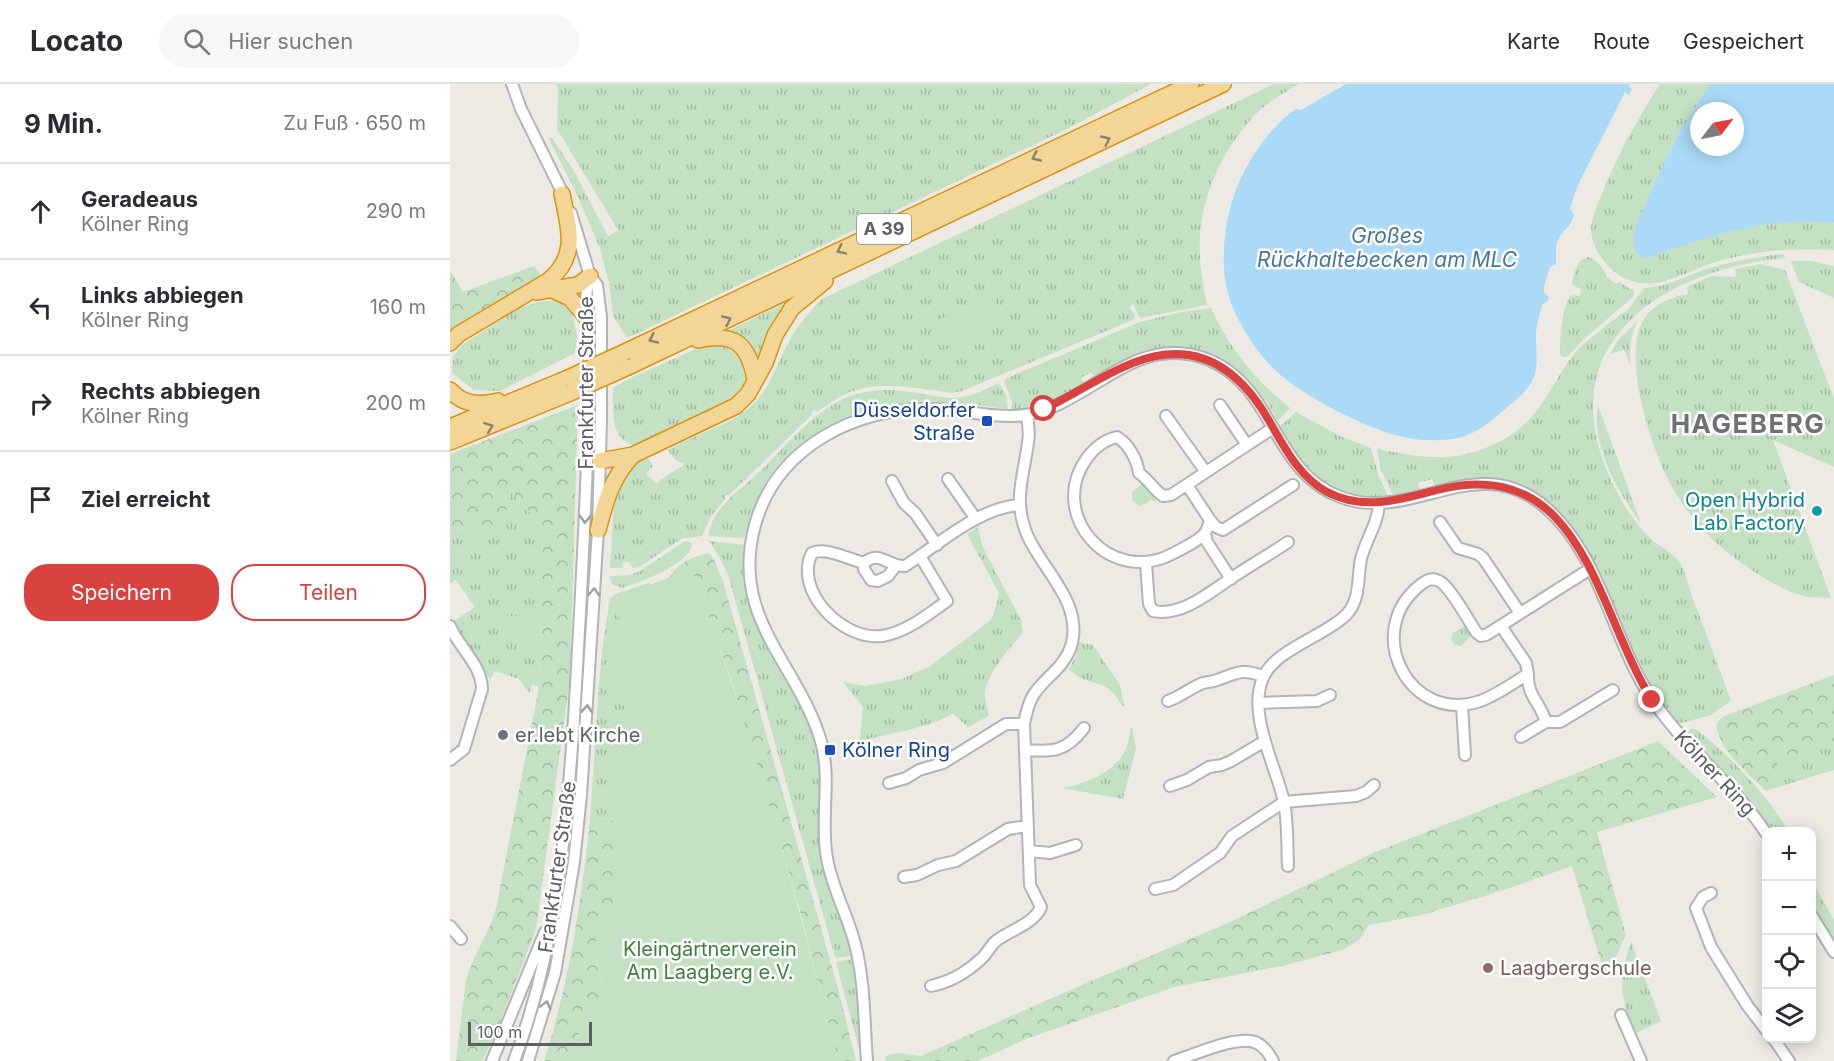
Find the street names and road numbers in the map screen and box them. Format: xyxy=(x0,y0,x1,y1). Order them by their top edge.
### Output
road number: A 39 xyxy=(857,214,911,244)
street label: Frankfurter Straße xyxy=(574,296,598,470)
street label: Kölner Ring xyxy=(1669,725,1761,821)
street label: Frankfurter Straße xyxy=(533,780,581,954)

